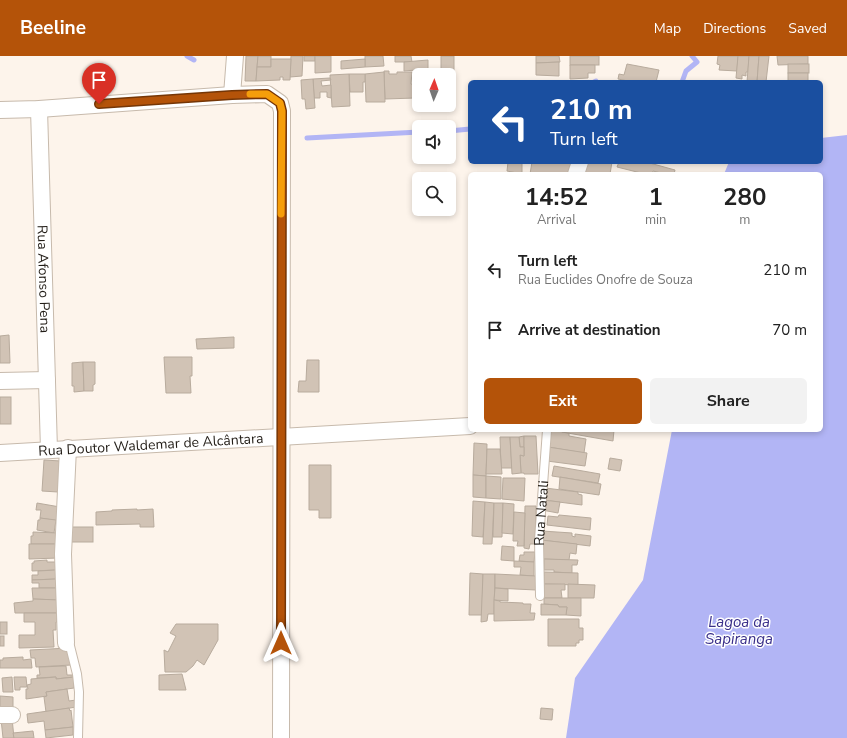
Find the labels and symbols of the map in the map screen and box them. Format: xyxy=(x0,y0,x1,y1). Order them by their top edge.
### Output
pin xyxy=(82,63,116,104)
north arrow xyxy=(412,68,456,112)
street label: Rua Afonso Pena xyxy=(33,225,55,333)
street label: Rua Doutor Waldemar de Alcântara xyxy=(38,428,264,460)
street label: Rua Natali xyxy=(529,480,553,546)
water label: Lagoa da Sapiranga xyxy=(705,612,773,649)
position arrow xyxy=(260,622,302,664)

